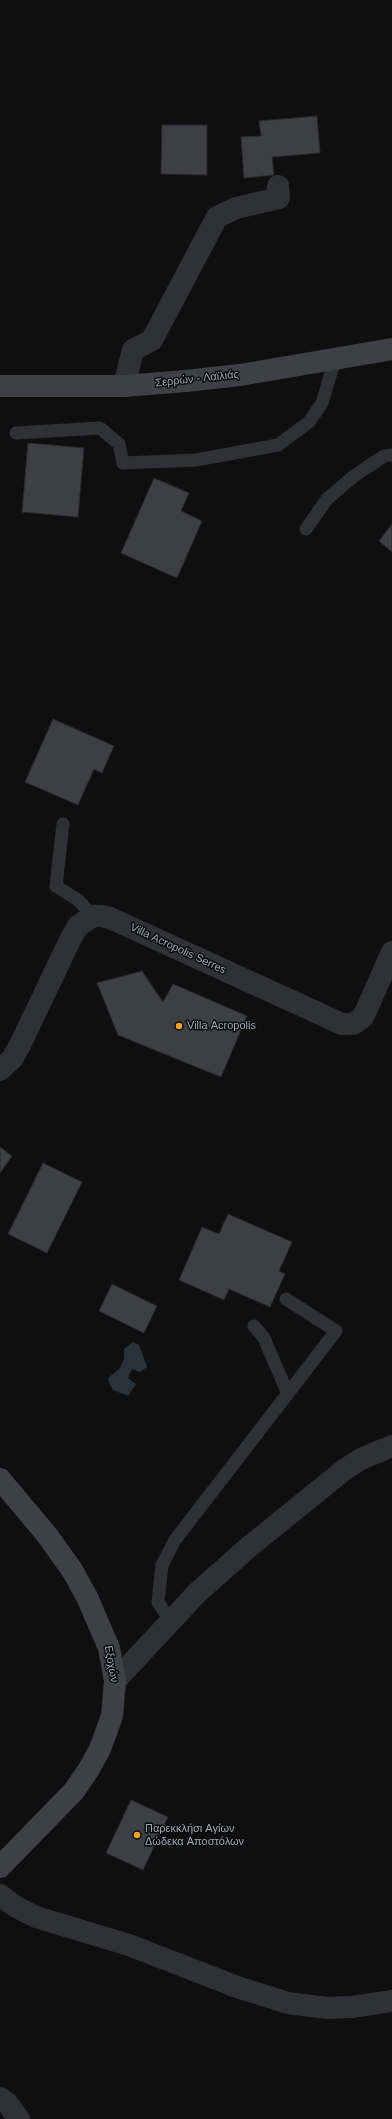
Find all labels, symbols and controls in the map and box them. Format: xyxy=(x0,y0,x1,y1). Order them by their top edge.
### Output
street label: Σερρών - Λαϊλιάς xyxy=(155,368,239,390)
street label: Villa Acropolis Serres xyxy=(128,921,228,977)
place label: Villa Acropolis xyxy=(187,1019,256,1033)
marker: Villa Acropolis xyxy=(174,1021,184,1031)
street label: Εξοχών xyxy=(101,1644,121,1684)
place label: Παρεκκλήσι Αγίων Δώδεκα Αποστόλων xyxy=(145,1822,244,1848)
marker: Παρεκκλήσι Αγίων Δώδεκα Αποστόλων xyxy=(132,1830,142,1840)

